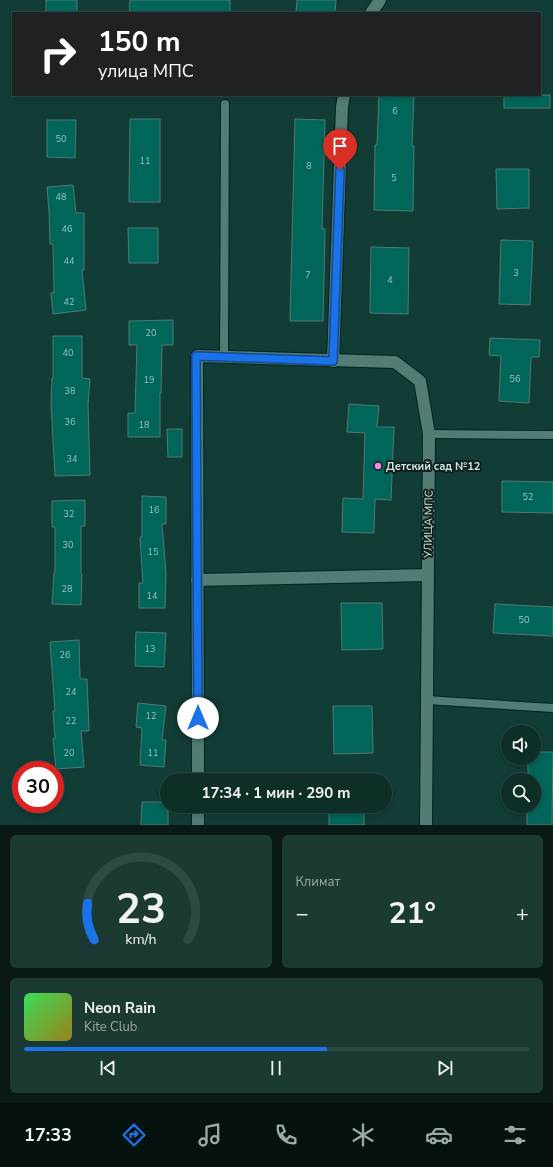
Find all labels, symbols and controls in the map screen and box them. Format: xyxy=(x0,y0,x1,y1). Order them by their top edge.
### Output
text: 150 m xyxy=(98,23,181,61)
icon: right xyxy=(32,28,84,80)
text: улица МПС xyxy=(98,59,194,83)
house number: 6 xyxy=(392,105,398,117)
pin xyxy=(323,129,357,170)
house number: 50 xyxy=(56,133,66,145)
icon: arrive xyxy=(329,135,351,157)
house number: 11 xyxy=(140,155,150,167)
house number: 8 xyxy=(306,160,312,172)
house number: 5 xyxy=(391,172,397,184)
house number: 48 xyxy=(56,191,66,203)
house number: 46 xyxy=(62,223,72,235)
house number: 44 xyxy=(64,255,75,267)
house number: 3 xyxy=(513,267,519,279)
house number: 7 xyxy=(305,269,311,281)
house number: 4 xyxy=(387,274,393,286)
house number: 42 xyxy=(64,296,74,308)
house number: 20 xyxy=(146,327,156,339)
house number: 40 xyxy=(63,347,73,359)
house number: 56 xyxy=(510,373,520,385)
house number: 19 xyxy=(144,374,154,386)
house number: 38 xyxy=(65,385,75,397)
house number: 36 xyxy=(65,416,75,428)
house number: 18 xyxy=(139,419,149,431)
house number: 34 xyxy=(67,453,78,465)
place label: Детский сад №12 xyxy=(386,459,481,474)
marker: Детский сад №12 xyxy=(373,461,383,471)
street label: УЛИЦА МПС xyxy=(420,490,437,559)
house number: 52 xyxy=(523,491,533,503)
house number: 16 xyxy=(149,504,159,516)
house number: 32 xyxy=(64,508,74,520)
house number: 30 xyxy=(63,539,73,551)
house number: 15 xyxy=(148,546,158,558)
house number: 28 xyxy=(62,583,72,595)
house number: 14 xyxy=(147,590,158,602)
house number: 50 xyxy=(519,614,529,626)
house number: 13 xyxy=(145,643,155,655)
house number: 26 xyxy=(60,649,70,661)
house number: 24 xyxy=(66,686,77,698)
position arrow xyxy=(177,697,219,739)
house number: 12 xyxy=(146,710,156,722)
house number: 22 xyxy=(66,715,76,727)
map controls xyxy=(501,725,541,813)
button: sound xyxy=(501,725,541,765)
house number: 20 xyxy=(64,747,74,759)
house number: 11 xyxy=(148,747,158,759)
speed limit sign: 30 xyxy=(12,761,64,813)
button: search xyxy=(501,773,541,813)
text: 17:34 · 1 мин · 290 m xyxy=(201,783,351,803)
text: Климат xyxy=(296,873,340,891)
text: 23 xyxy=(116,880,166,937)
text: 21° xyxy=(389,893,436,934)
text: − xyxy=(296,899,309,929)
text: + xyxy=(516,899,529,929)
text: km/h xyxy=(125,929,156,948)
text: Neon Rain xyxy=(84,998,156,1018)
text: Kite Club xyxy=(84,1018,137,1036)
icon: previous xyxy=(97,1057,119,1079)
icon: pause xyxy=(265,1057,287,1079)
icon: next xyxy=(434,1057,456,1079)
icon: directions xyxy=(120,1121,148,1149)
icon: music xyxy=(196,1121,224,1149)
icon: phone xyxy=(272,1121,300,1149)
icon: climate xyxy=(349,1121,377,1149)
icon: car xyxy=(425,1121,453,1149)
icon: filters xyxy=(501,1121,529,1149)
text: 17:33 xyxy=(24,1123,72,1147)

